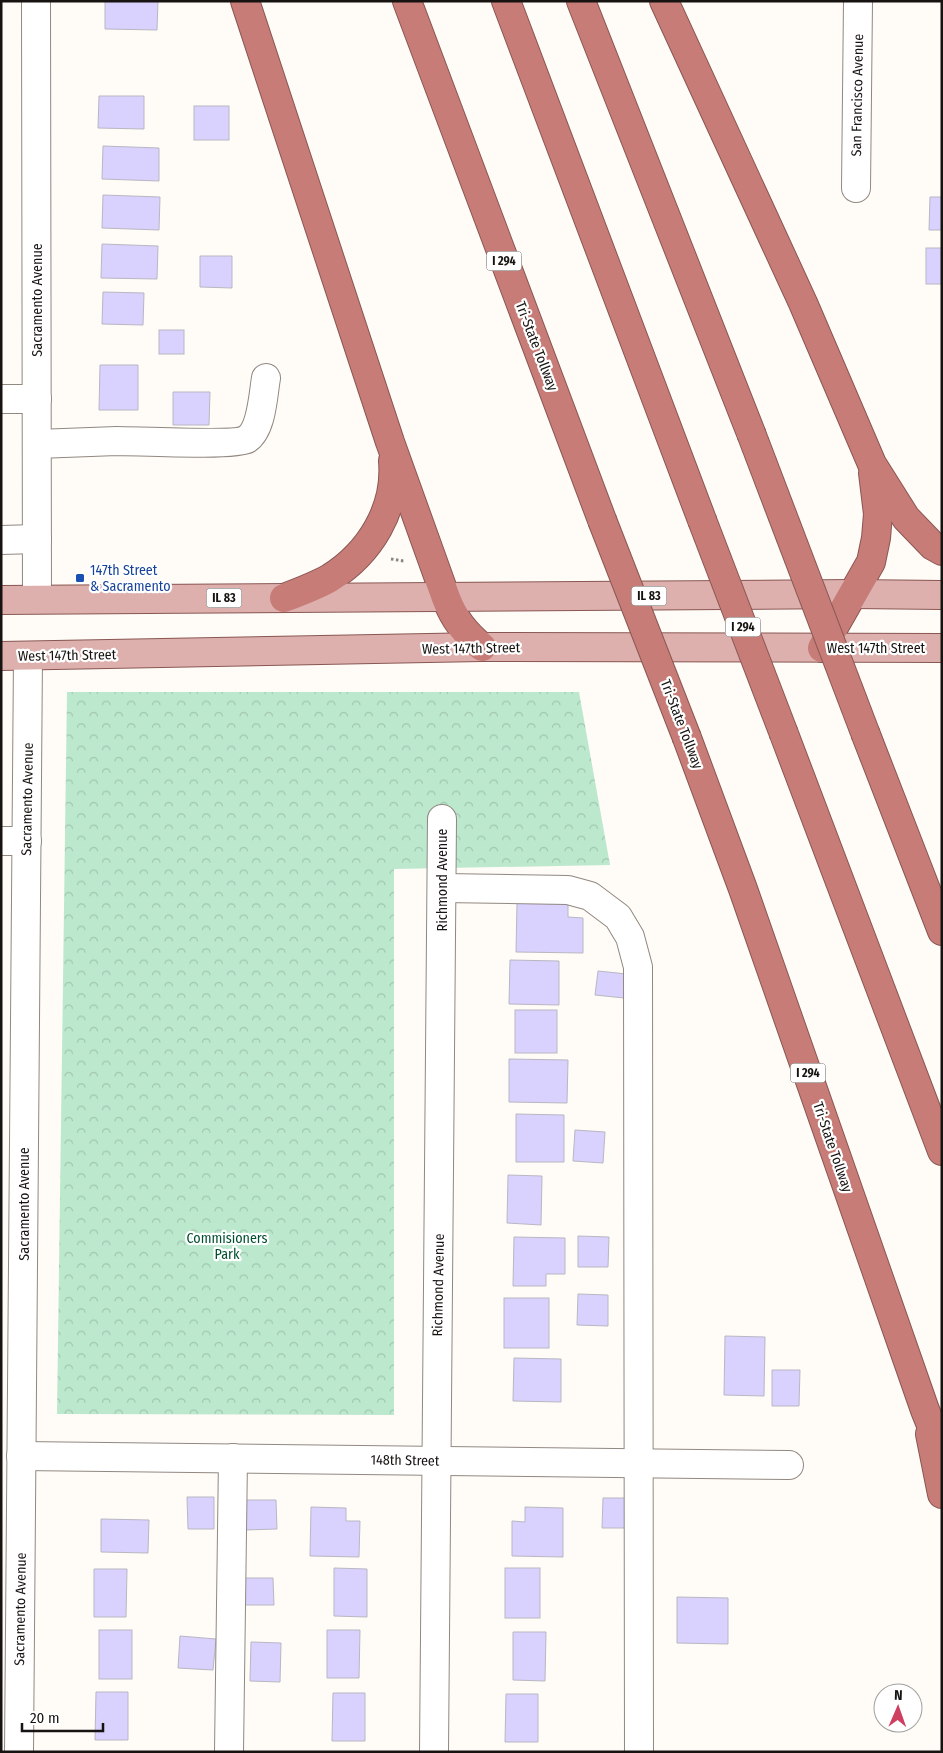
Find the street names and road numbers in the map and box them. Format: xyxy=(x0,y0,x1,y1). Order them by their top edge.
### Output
street label: San Francisco Avenue xyxy=(848,33,867,157)
street label: Sacramento Avenue xyxy=(29,243,46,357)
road number: I 294 xyxy=(486,252,522,270)
street label: Tri-State Tollway xyxy=(512,299,562,394)
road number: IL 83 xyxy=(632,586,666,606)
road number: IL 83 xyxy=(206,588,242,608)
road number: I 294 xyxy=(726,618,760,636)
street label: West 147th Street xyxy=(422,639,521,658)
street label: West 147th Street xyxy=(827,640,926,657)
street label: West 147th Street xyxy=(18,646,117,665)
street label: Tri-State Tollway xyxy=(657,677,707,772)
street label: Sacramento Avenue xyxy=(18,742,37,856)
street label: Richmond Avenue xyxy=(434,828,451,931)
road number: I 294 xyxy=(790,1064,826,1082)
street label: Tri-State Tollway xyxy=(809,1100,856,1195)
street label: Sacramento Avenue xyxy=(16,1147,33,1261)
street label: Richmond Avenue xyxy=(429,1233,448,1337)
street label: 148th Street xyxy=(370,1451,440,1470)
street label: Sacramento Avenue xyxy=(11,1552,30,1666)

